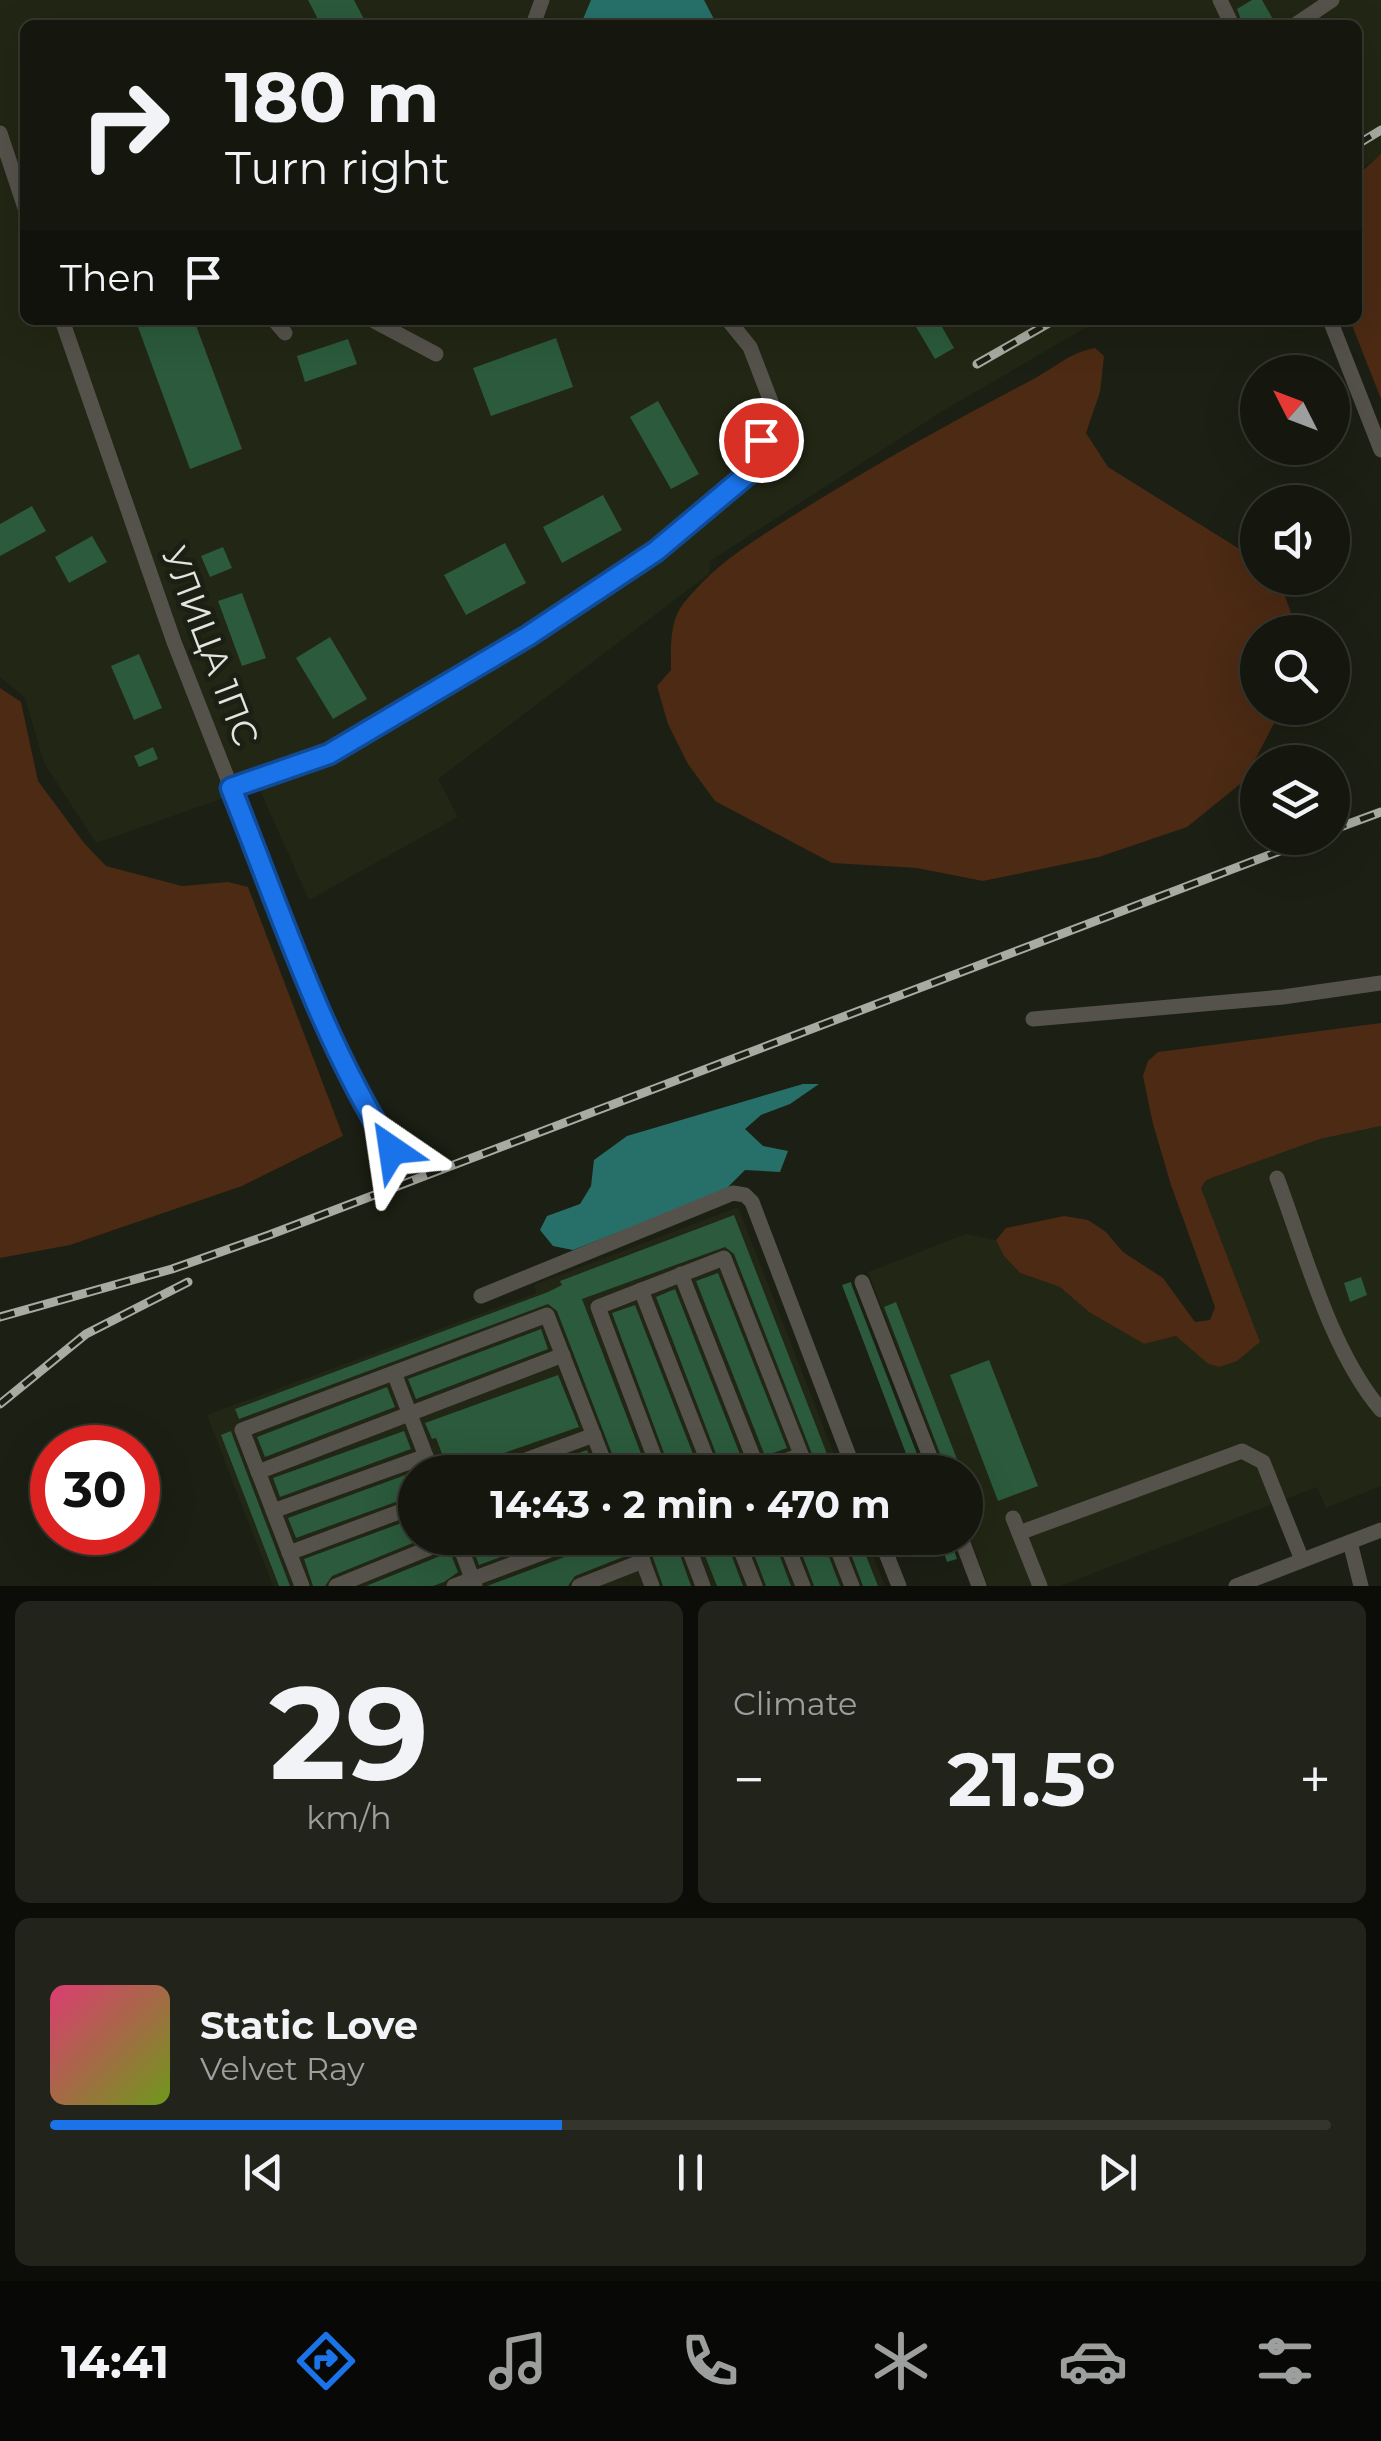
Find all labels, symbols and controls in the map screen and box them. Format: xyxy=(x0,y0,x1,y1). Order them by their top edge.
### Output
text: 180 m xyxy=(225,54,439,140)
icon: right xyxy=(60,60,190,190)
text: Turn right xyxy=(225,140,450,195)
icon: arrive xyxy=(176,250,231,305)
text: Then xyxy=(60,254,156,301)
north arrow xyxy=(1240,355,1350,465)
map controls xyxy=(1240,355,1350,855)
pin xyxy=(719,398,804,483)
icon: arrive xyxy=(734,413,789,468)
button: sound xyxy=(1240,485,1350,595)
street label: УЛИЦА 1ПС xyxy=(153,540,268,752)
button: search xyxy=(1240,615,1350,725)
button: layers xyxy=(1240,745,1350,855)
position arrow xyxy=(340,1098,444,1202)
speed limit sign: 30 xyxy=(30,1425,160,1555)
text: 14:43 · 2 min · 470 m xyxy=(490,1481,891,1528)
text: 29 xyxy=(269,1653,429,1812)
text: Climate xyxy=(733,1684,857,1723)
text: 21.5° xyxy=(948,1733,1116,1825)
text: − xyxy=(733,1746,765,1813)
text: + xyxy=(1299,1746,1331,1813)
text: km/h xyxy=(306,1798,392,1837)
text: Static Love xyxy=(200,2002,418,2049)
text: Velvet Ray xyxy=(200,2049,365,2088)
icon: previous xyxy=(236,2145,291,2200)
icon: pause xyxy=(663,2145,718,2200)
icon: next xyxy=(1090,2145,1145,2200)
icon: directions xyxy=(291,2326,361,2396)
icon: music xyxy=(483,2326,553,2396)
icon: phone xyxy=(675,2326,745,2396)
icon: climate xyxy=(866,2326,936,2396)
icon: car xyxy=(1058,2326,1128,2396)
icon: filters xyxy=(1250,2326,1320,2396)
text: 14:41 xyxy=(61,2334,169,2389)

